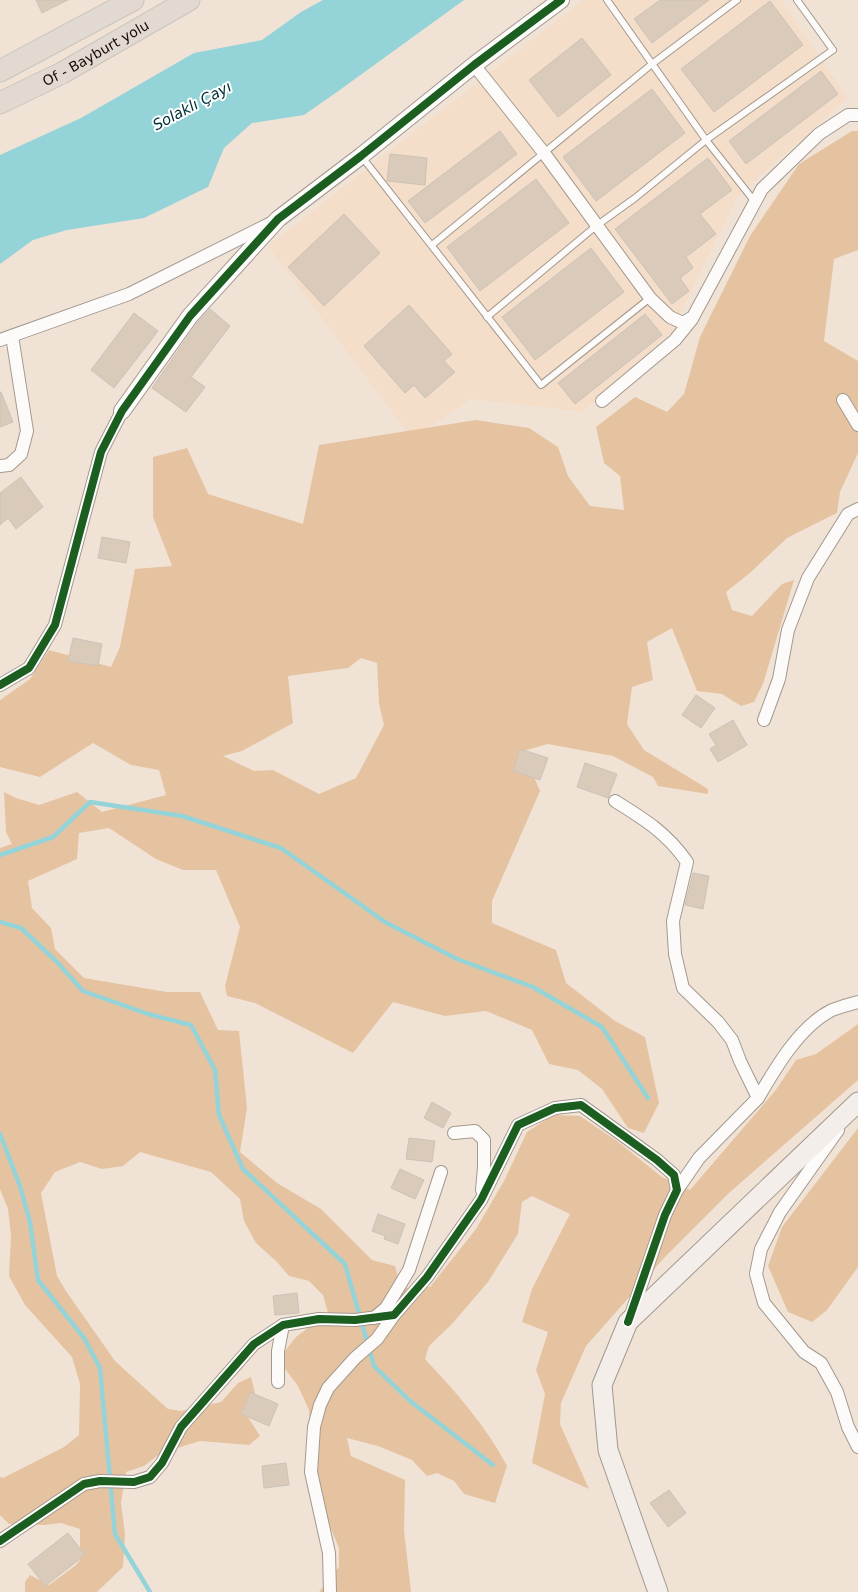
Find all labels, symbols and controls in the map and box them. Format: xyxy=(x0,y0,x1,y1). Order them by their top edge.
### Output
street label: Of - Bayburt yolu xyxy=(40,17,152,89)
water label: Solaklı Çayı xyxy=(150,78,234,134)

